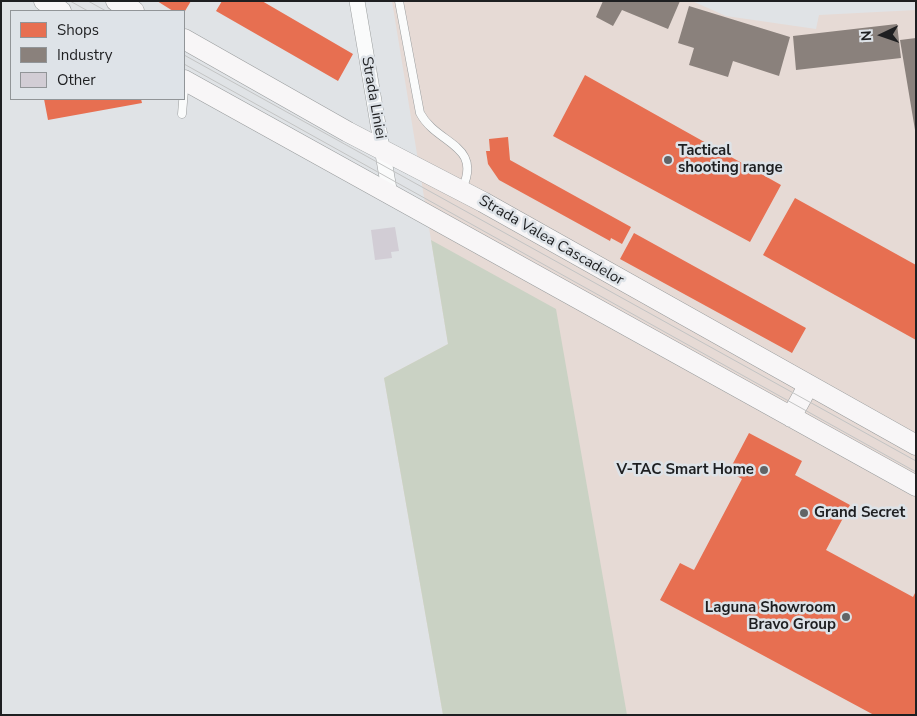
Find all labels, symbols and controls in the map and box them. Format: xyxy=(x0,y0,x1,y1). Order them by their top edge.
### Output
legend xyxy=(10,10,185,100)
north arrow xyxy=(857,10,907,60)
text: Shops xyxy=(57,20,99,40)
text: N xyxy=(857,30,876,42)
text: Industry xyxy=(57,45,112,65)
street label: Strada Liniei xyxy=(357,55,389,141)
text: Other xyxy=(57,70,96,90)
place label: Tactical shooting range xyxy=(678,142,783,177)
marker: Tactical shooting range xyxy=(662,154,674,166)
street label: Strada Valea Cascadelor xyxy=(475,192,627,290)
place label: V-TAC Smart Home xyxy=(616,461,754,479)
marker: V-TAC Smart Home xyxy=(758,464,770,476)
place label: Grand Secret xyxy=(814,504,905,522)
marker: Grand Secret xyxy=(798,507,810,519)
place label: Laguna Showroom Bravo Group xyxy=(705,599,836,634)
marker: Laguna Showroom Bravo Group xyxy=(840,611,852,623)

